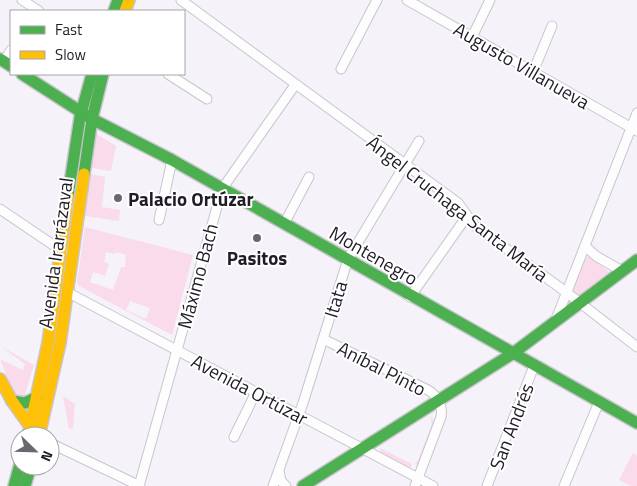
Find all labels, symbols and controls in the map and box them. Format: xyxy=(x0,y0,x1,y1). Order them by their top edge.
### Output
legend xyxy=(10,10,185,75)
street label: Augusto Villanueva xyxy=(449,14,596,116)
text: Fast xyxy=(55,18,83,41)
text: Slow xyxy=(55,43,86,66)
street label: Ángel Cruchaga Santa María xyxy=(361,128,556,289)
street label: Avenida Irarrázaval xyxy=(30,176,80,330)
place label: Palacio Ortúzar xyxy=(128,184,254,213)
marker: Palacio Ortúzar xyxy=(112,192,124,204)
street label: Montenegro xyxy=(324,218,424,292)
street label: Máximo Bach xyxy=(169,220,225,332)
marker: Pasitos xyxy=(251,232,263,244)
place label: Pasitos xyxy=(227,243,287,272)
street label: Itata xyxy=(316,277,354,321)
street label: Aníbal Pinto xyxy=(333,333,431,403)
street label: Avenida Ortúzar xyxy=(187,346,314,432)
street label: San Andrés xyxy=(481,378,541,473)
north arrow xyxy=(10,426,60,476)
text: N xyxy=(36,448,59,465)

